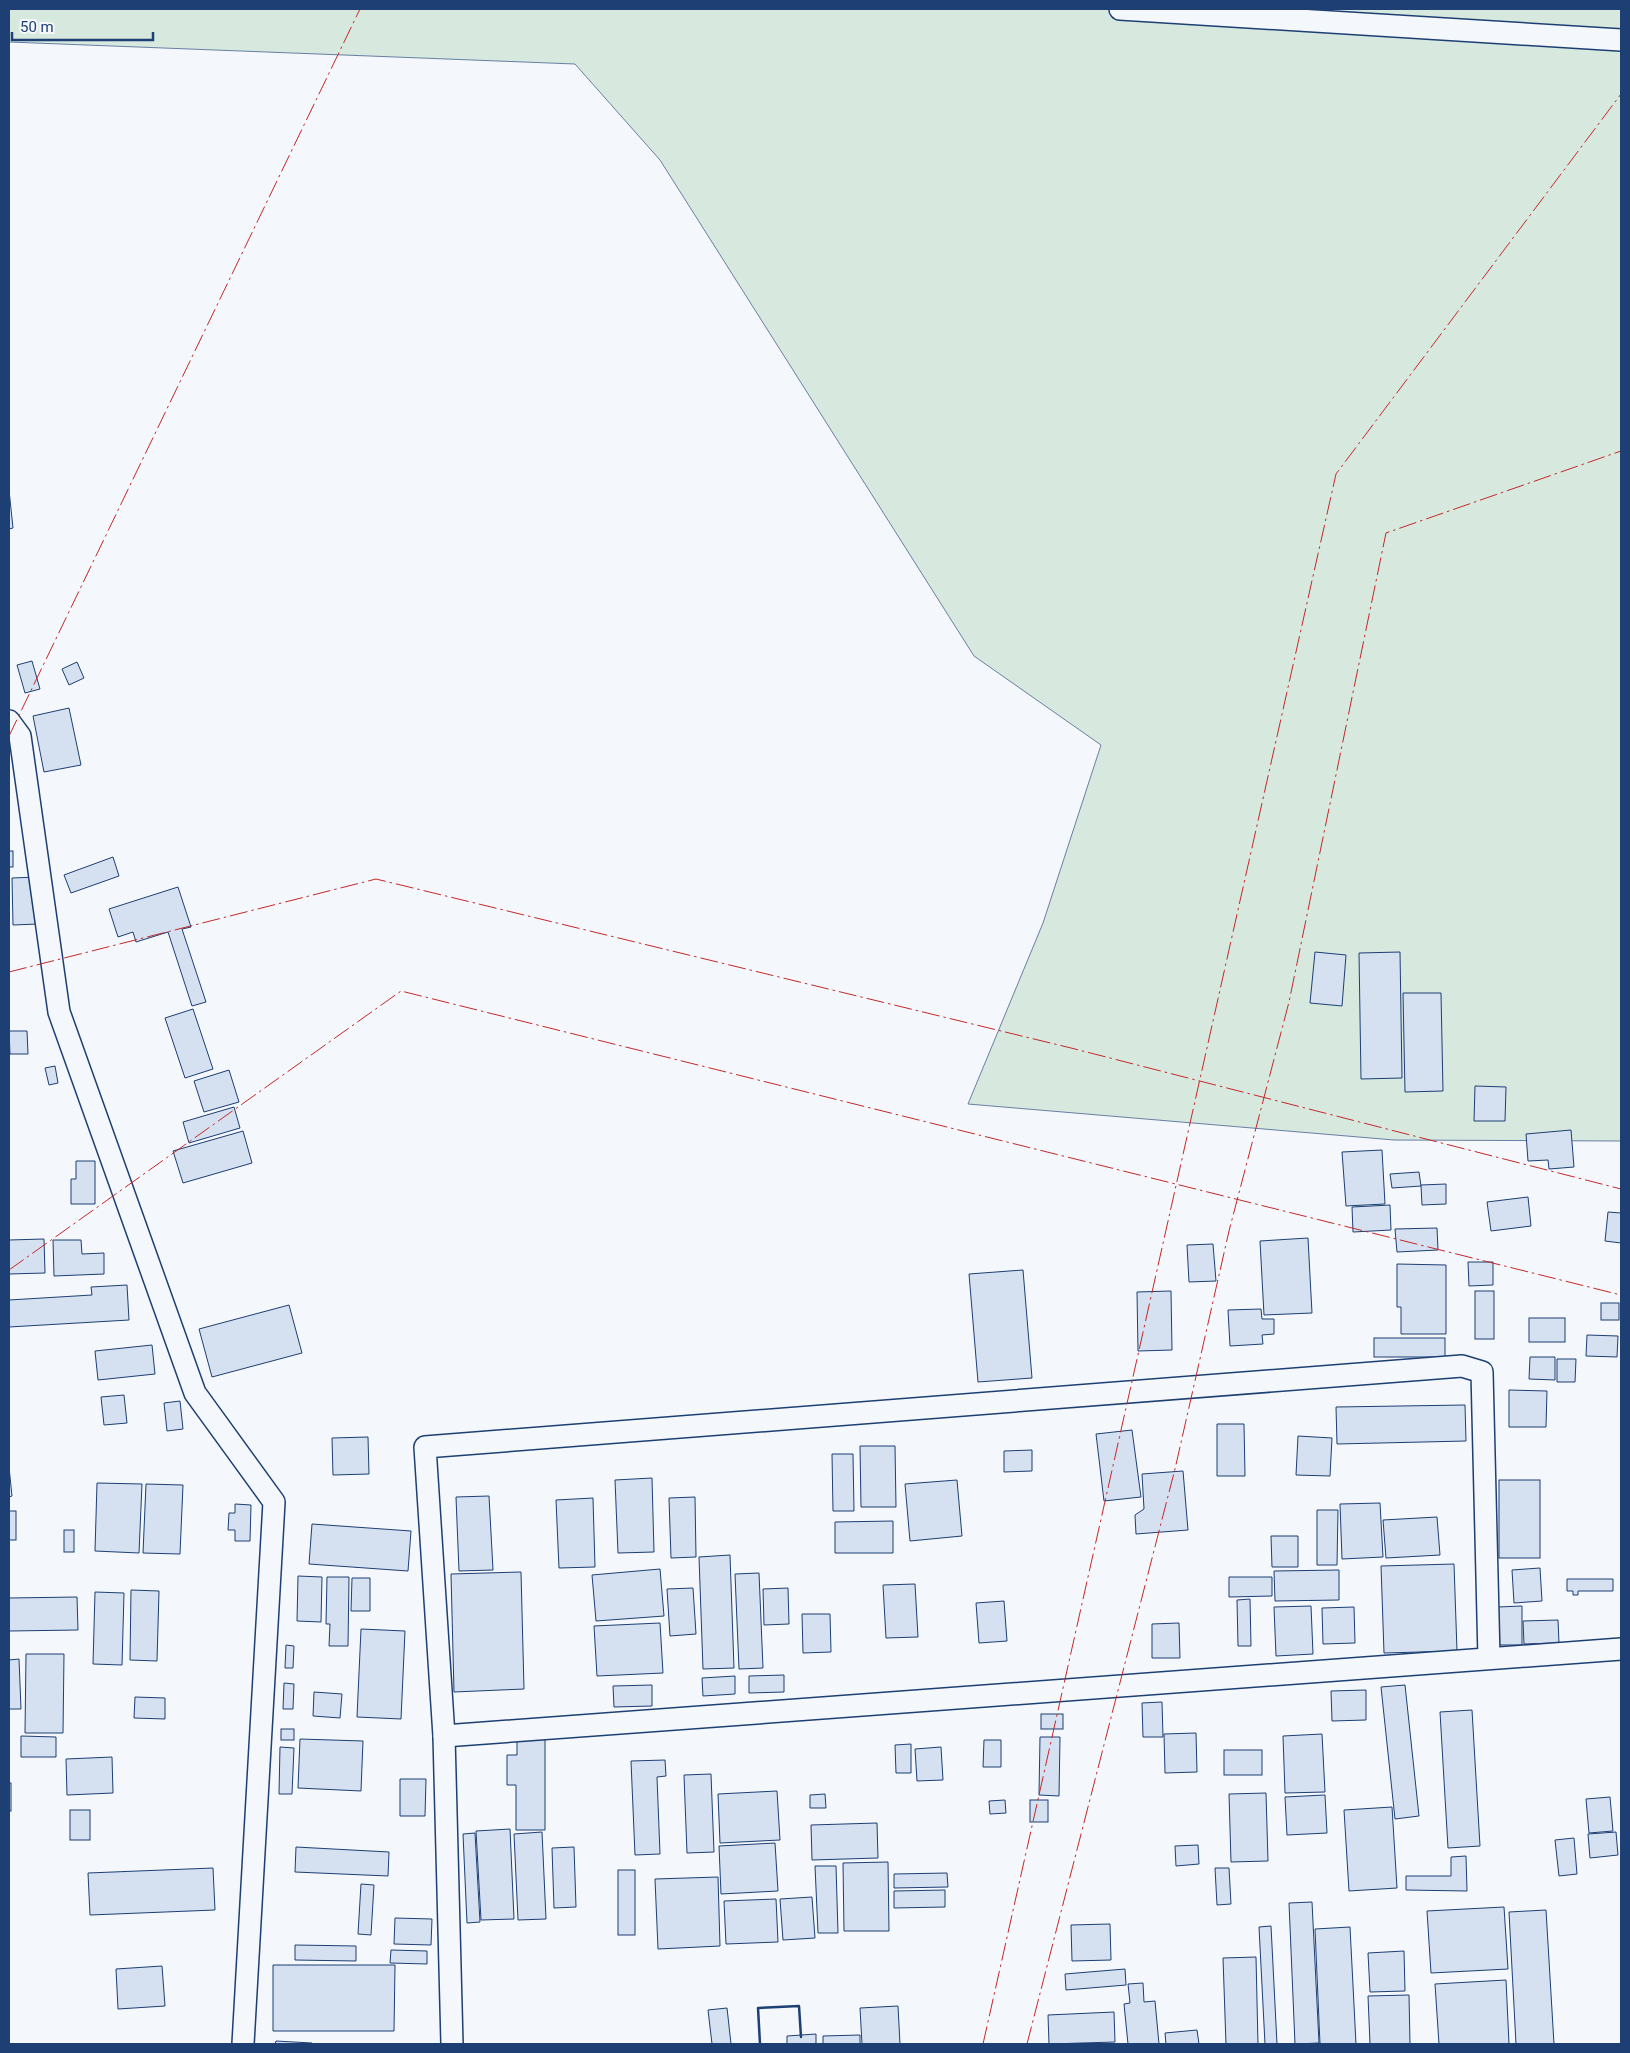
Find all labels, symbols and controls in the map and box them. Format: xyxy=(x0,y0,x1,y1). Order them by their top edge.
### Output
scale bar xyxy=(12,10,154,42)
text: 50 m xyxy=(20,18,54,36)

